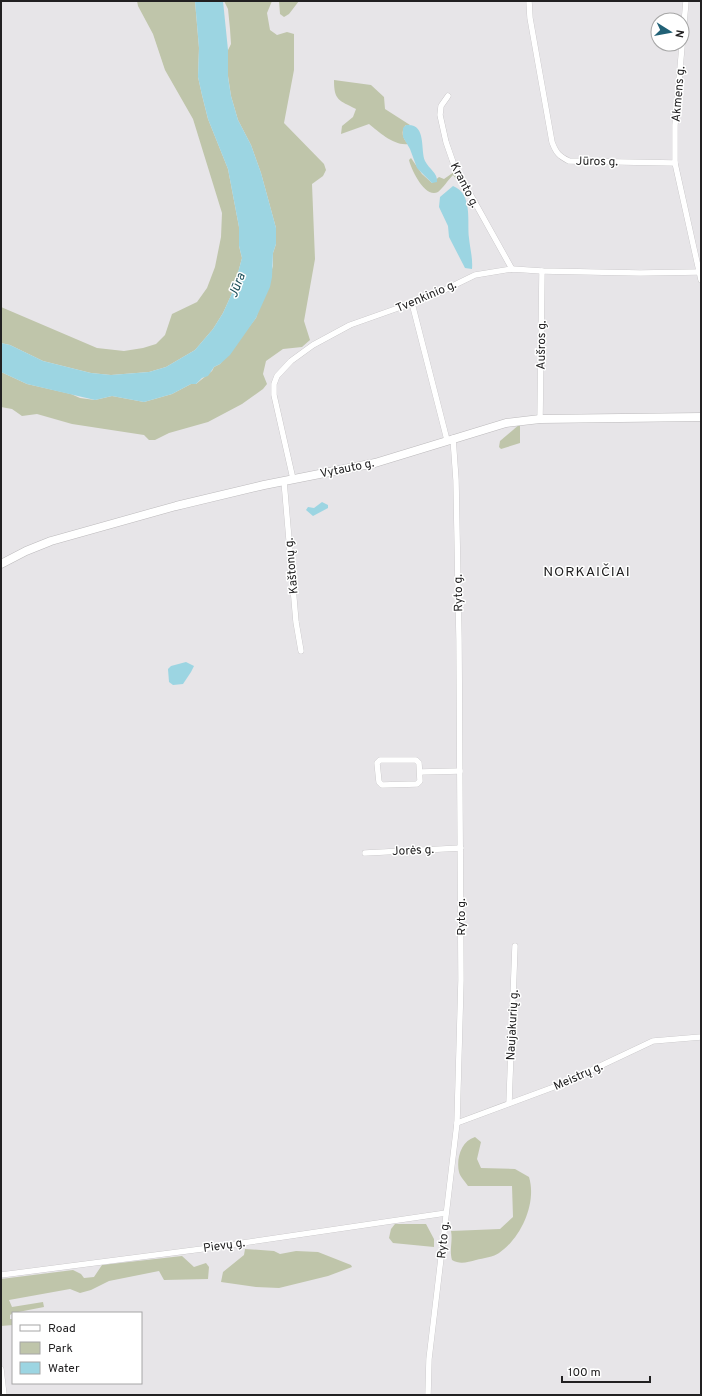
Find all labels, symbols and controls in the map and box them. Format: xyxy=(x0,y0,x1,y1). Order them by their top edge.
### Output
north arrow xyxy=(650,12,690,52)
text: N xyxy=(671,29,686,39)
street label: Akmens g. xyxy=(669,65,689,123)
street label: Jūros g. xyxy=(576,154,619,170)
street label: Kranto g. xyxy=(446,160,482,211)
water label: Jūra xyxy=(226,271,250,300)
street label: Tvenkinio g. xyxy=(394,277,459,317)
street label: Aušros g. xyxy=(534,320,550,370)
street label: Vytauto g. xyxy=(319,455,376,482)
street label: Kaštonų g. xyxy=(282,537,302,595)
district label: NORKAIČIAI xyxy=(543,563,631,581)
street label: Ryto g. xyxy=(451,574,467,612)
street label: Jorės g. xyxy=(392,842,435,860)
street label: Ryto g. xyxy=(454,898,470,936)
street label: Naujakurių g. xyxy=(503,989,523,1061)
street label: Meistrų g. xyxy=(551,1059,606,1095)
street label: Ryto g. xyxy=(434,1220,454,1260)
street label: Pievų g. xyxy=(202,1235,246,1257)
legend xyxy=(12,1312,142,1384)
text: Road xyxy=(48,1321,76,1337)
text: Park xyxy=(48,1341,73,1357)
scale bar xyxy=(562,1358,650,1384)
text: Water xyxy=(48,1361,80,1377)
text: 100 m xyxy=(568,1365,601,1381)

